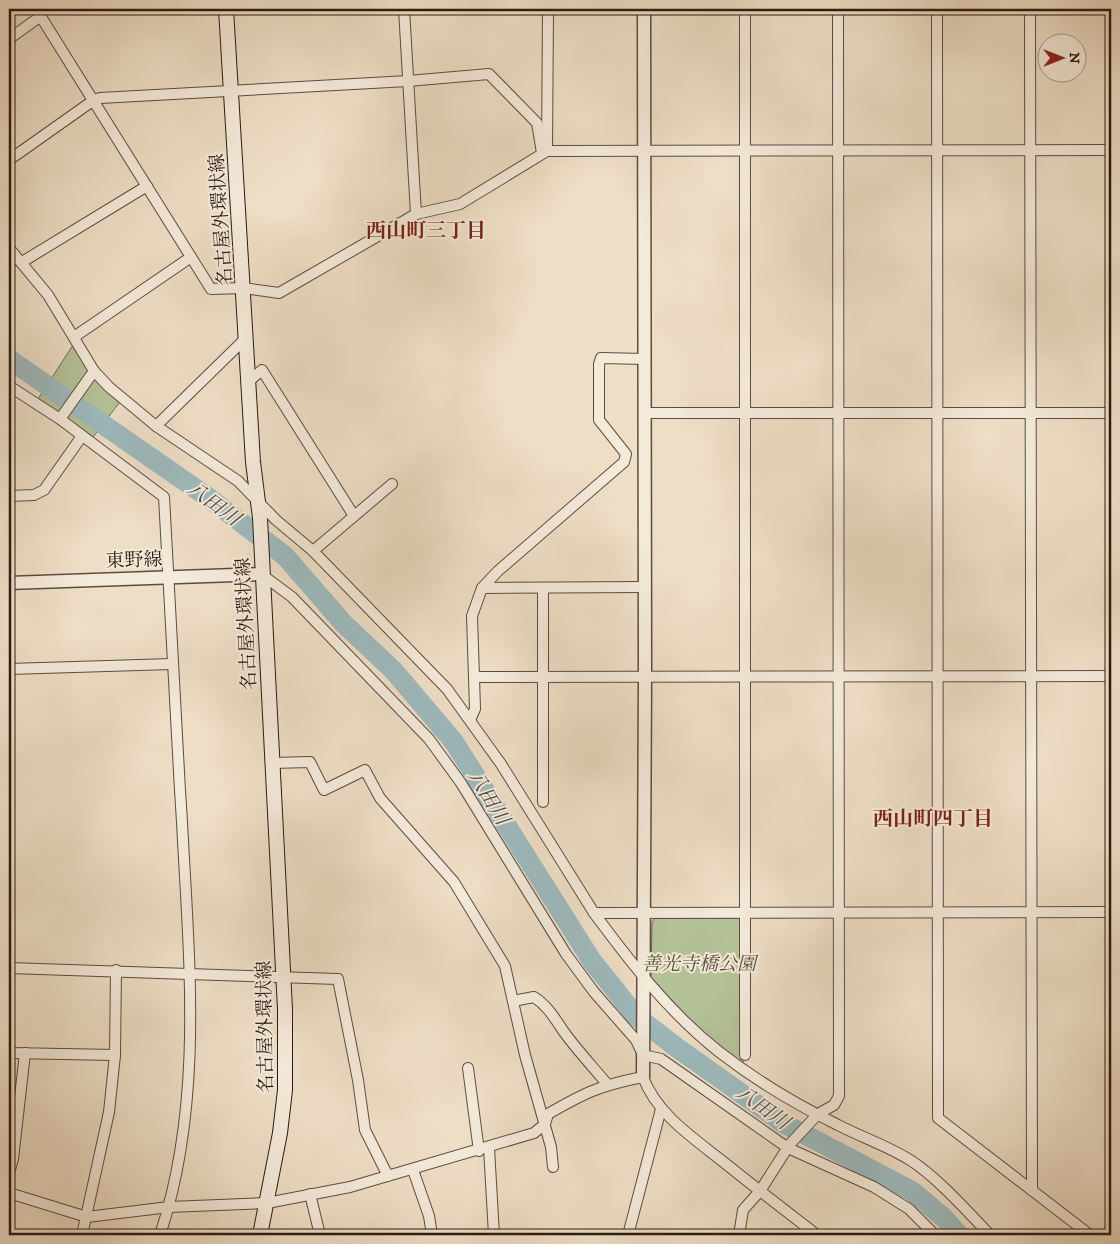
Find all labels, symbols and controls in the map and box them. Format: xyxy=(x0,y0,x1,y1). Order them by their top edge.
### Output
north arrow xyxy=(1038,32,1088,82)
text: N xyxy=(1065,52,1083,64)
street label: 名古屋外環状線 xyxy=(205,153,238,287)
district label: 西山町三丁目 xyxy=(366,219,486,244)
water label: 八田川 xyxy=(182,476,246,533)
street label: 東野線 xyxy=(105,548,163,573)
street label: 名古屋外環状線 xyxy=(232,557,261,691)
water label: 八田川 xyxy=(461,766,515,832)
district label: 西山町四丁目 xyxy=(873,807,993,832)
park label: 善光寺橋公園 xyxy=(642,953,759,976)
street label: 名古屋外環状線 xyxy=(253,960,278,1094)
water label: 八田川 xyxy=(730,1081,796,1137)

